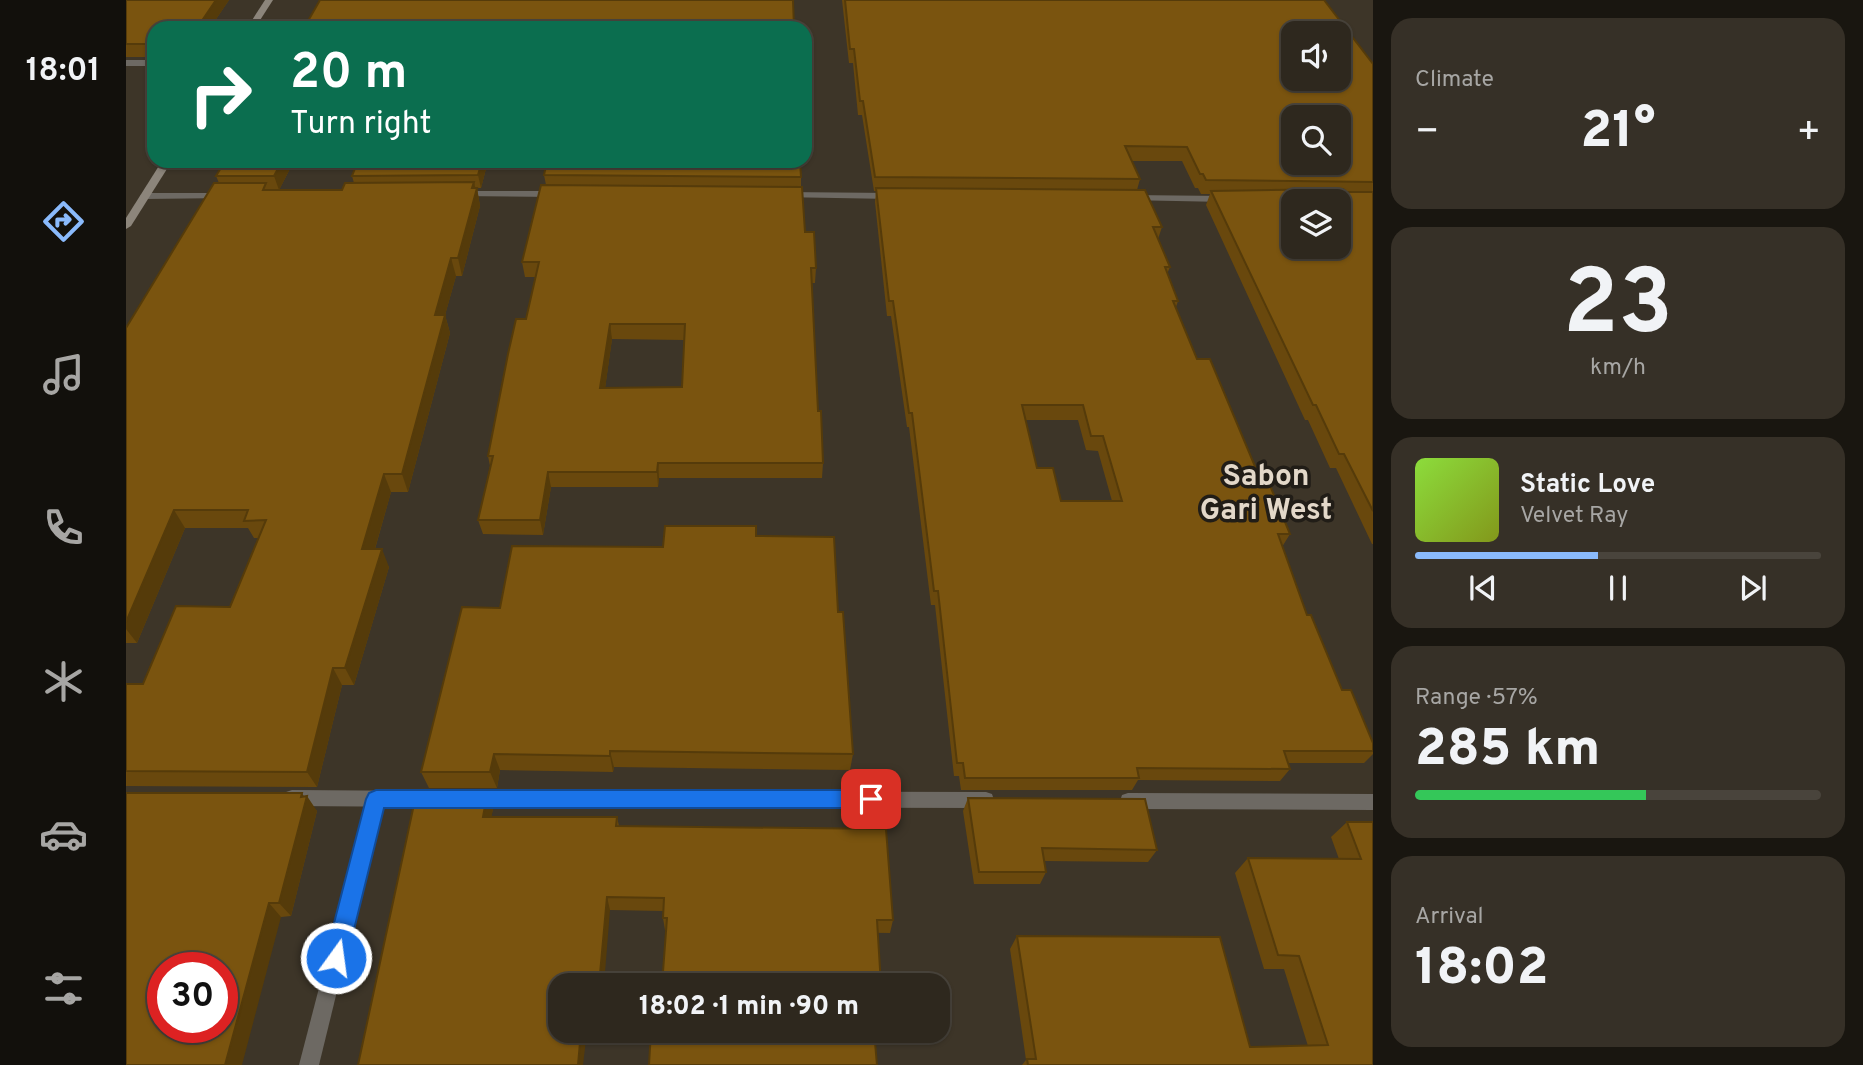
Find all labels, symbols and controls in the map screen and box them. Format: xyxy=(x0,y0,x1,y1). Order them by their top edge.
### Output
map controls xyxy=(1281,21,1351,259)
button: sound xyxy=(1281,21,1351,91)
text: 20 m xyxy=(290,44,407,106)
icon: right xyxy=(175,49,266,140)
text: 18:01 xyxy=(26,52,100,92)
text: Climate xyxy=(1415,66,1494,95)
text: 21° xyxy=(1581,100,1655,166)
text: Turn right xyxy=(290,105,432,145)
button: search xyxy=(1281,105,1351,175)
text: − xyxy=(1415,109,1440,158)
text: + xyxy=(1796,109,1821,158)
button: layers xyxy=(1281,189,1351,259)
icon: directions xyxy=(39,197,88,246)
text: 23 xyxy=(1563,251,1673,366)
icon: music xyxy=(39,350,88,399)
text: km/h xyxy=(1590,354,1646,383)
district label: Sabon Gari West xyxy=(1200,459,1332,530)
text: Static Love xyxy=(1520,469,1655,502)
text: Velvet Ray xyxy=(1520,502,1628,531)
icon: phone xyxy=(39,503,88,552)
icon: previous xyxy=(1464,569,1502,607)
icon: pause xyxy=(1599,569,1637,607)
icon: next xyxy=(1734,569,1772,607)
icon: climate xyxy=(39,657,88,706)
text: Range · 57% xyxy=(1415,684,1538,713)
text: 285 km xyxy=(1415,718,1600,784)
pin xyxy=(841,769,901,829)
icon: arrive xyxy=(852,780,890,818)
icon: car xyxy=(39,810,88,859)
text: Arrival xyxy=(1415,903,1484,932)
position arrow xyxy=(299,921,373,995)
text: 18:02 xyxy=(1415,937,1548,1003)
speed limit sign: 30 xyxy=(147,952,238,1043)
icon: filters xyxy=(39,964,88,1013)
text: 18:02 · 1 min · 90 m xyxy=(639,991,859,1024)

